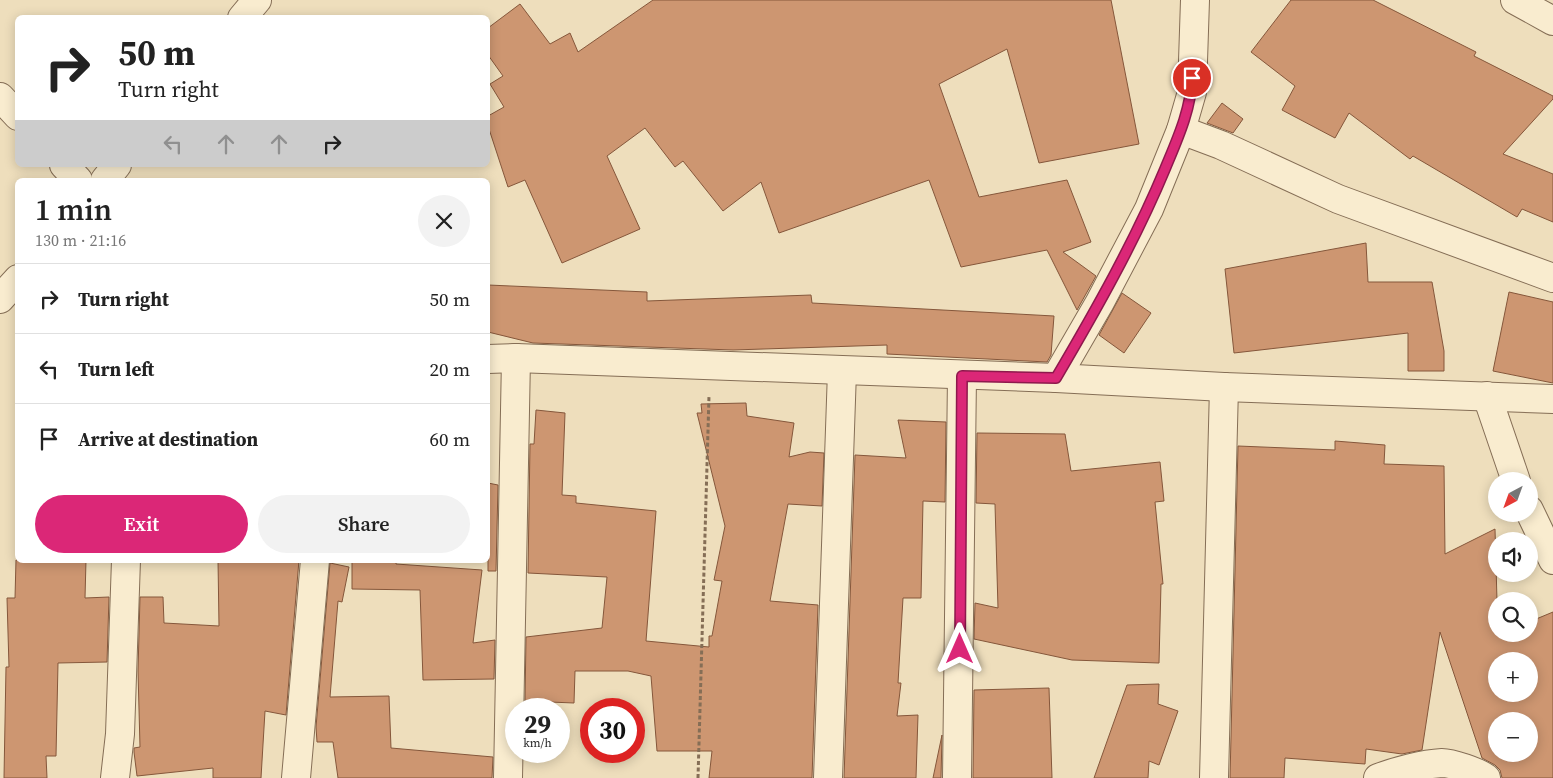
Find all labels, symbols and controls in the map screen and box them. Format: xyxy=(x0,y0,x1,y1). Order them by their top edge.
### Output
text: 50 m xyxy=(118,29,195,77)
icon: right xyxy=(35,35,100,100)
pin xyxy=(1171,57,1213,99)
icon: arrive xyxy=(1178,64,1206,92)
text: Turn right xyxy=(118,74,219,104)
icon: left xyxy=(159,130,187,158)
icon: ahead xyxy=(212,130,240,158)
icon: ahead xyxy=(265,130,293,158)
icon: right xyxy=(318,130,346,158)
text: 1 min xyxy=(35,189,112,230)
button: close xyxy=(418,195,470,247)
text: 130 m · 21:16 xyxy=(35,229,126,251)
icon: right xyxy=(35,285,63,313)
text: Turn right xyxy=(78,286,169,312)
text: 50 m xyxy=(429,286,470,312)
icon: left xyxy=(35,355,63,383)
text: Turn left xyxy=(78,356,154,382)
text: 20 m xyxy=(429,356,470,382)
icon: arrive xyxy=(35,425,63,453)
text: Arrive at destination xyxy=(78,426,258,452)
text: 60 m xyxy=(429,426,470,452)
north arrow xyxy=(1488,472,1538,522)
map controls xyxy=(1488,472,1538,762)
button: Exit xyxy=(35,495,248,553)
button: Share xyxy=(258,495,470,553)
button: sound xyxy=(1488,532,1538,582)
button: search xyxy=(1488,592,1538,642)
position arrow xyxy=(933,622,985,674)
button: + xyxy=(1488,652,1538,702)
speed limit sign: 30 xyxy=(580,698,645,763)
text: 29 xyxy=(524,707,551,741)
button: − xyxy=(1488,712,1538,762)
text: km/h xyxy=(523,735,552,751)

